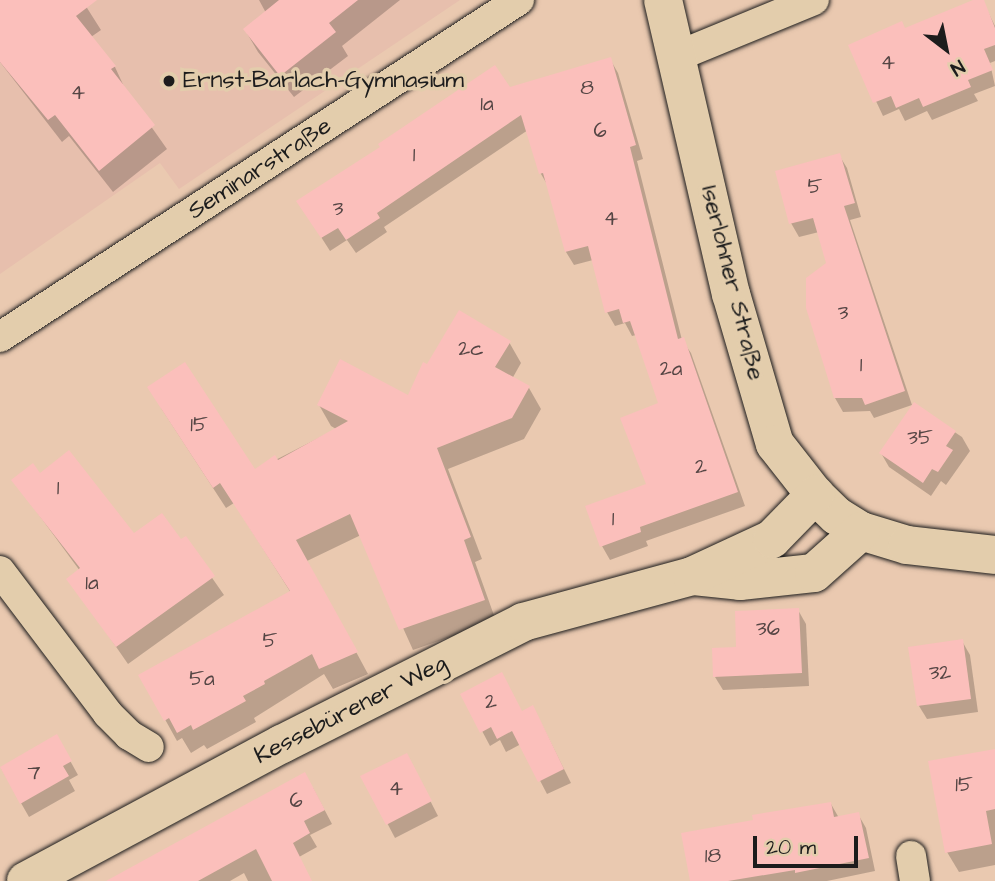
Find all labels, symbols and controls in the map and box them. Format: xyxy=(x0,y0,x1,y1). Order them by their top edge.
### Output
north arrow xyxy=(911,14,981,84)
house number: 4 xyxy=(881,50,895,76)
text: N xyxy=(945,53,970,82)
place label: Ernst-Barlach-Gymnasium xyxy=(183,67,464,95)
marker: Ernst-Barlach-Gymnasium xyxy=(161,73,177,89)
house number: 8 xyxy=(580,75,594,101)
house number: 4 xyxy=(71,80,85,106)
house number: 1a xyxy=(480,91,494,117)
street label: Seminarstraße xyxy=(183,112,337,226)
house number: 6 xyxy=(593,118,607,144)
house number: 1 xyxy=(413,142,415,168)
house number: 5 xyxy=(808,174,822,200)
street label: Iserlohner Straße xyxy=(694,183,770,383)
house number: 3 xyxy=(333,196,343,222)
house number: 4 xyxy=(604,206,618,232)
house number: 3 xyxy=(838,300,848,326)
house number: 2c xyxy=(458,336,484,362)
house number: 1 xyxy=(860,352,862,378)
house number: 2a xyxy=(660,356,682,382)
house number: 15 xyxy=(190,412,208,438)
house number: 35 xyxy=(907,425,933,451)
house number: 2 xyxy=(695,454,707,480)
house number: 1 xyxy=(57,475,59,501)
house number: 1 xyxy=(612,506,614,532)
house number: 1a xyxy=(85,570,99,596)
house number: 36 xyxy=(756,616,780,642)
house number: 5 xyxy=(263,628,277,654)
street label: Kessebürener Weg xyxy=(250,649,452,771)
house number: 32 xyxy=(929,660,951,686)
house number: 5a xyxy=(189,666,215,692)
house number: 2 xyxy=(485,689,497,715)
house number: 7 xyxy=(28,760,40,786)
house number: 15 xyxy=(955,772,973,798)
house number: 4 xyxy=(389,776,403,802)
house number: 6 xyxy=(289,788,303,814)
scale bar xyxy=(757,822,862,866)
text: 20 m xyxy=(766,833,816,862)
house number: 18 xyxy=(705,843,721,869)

